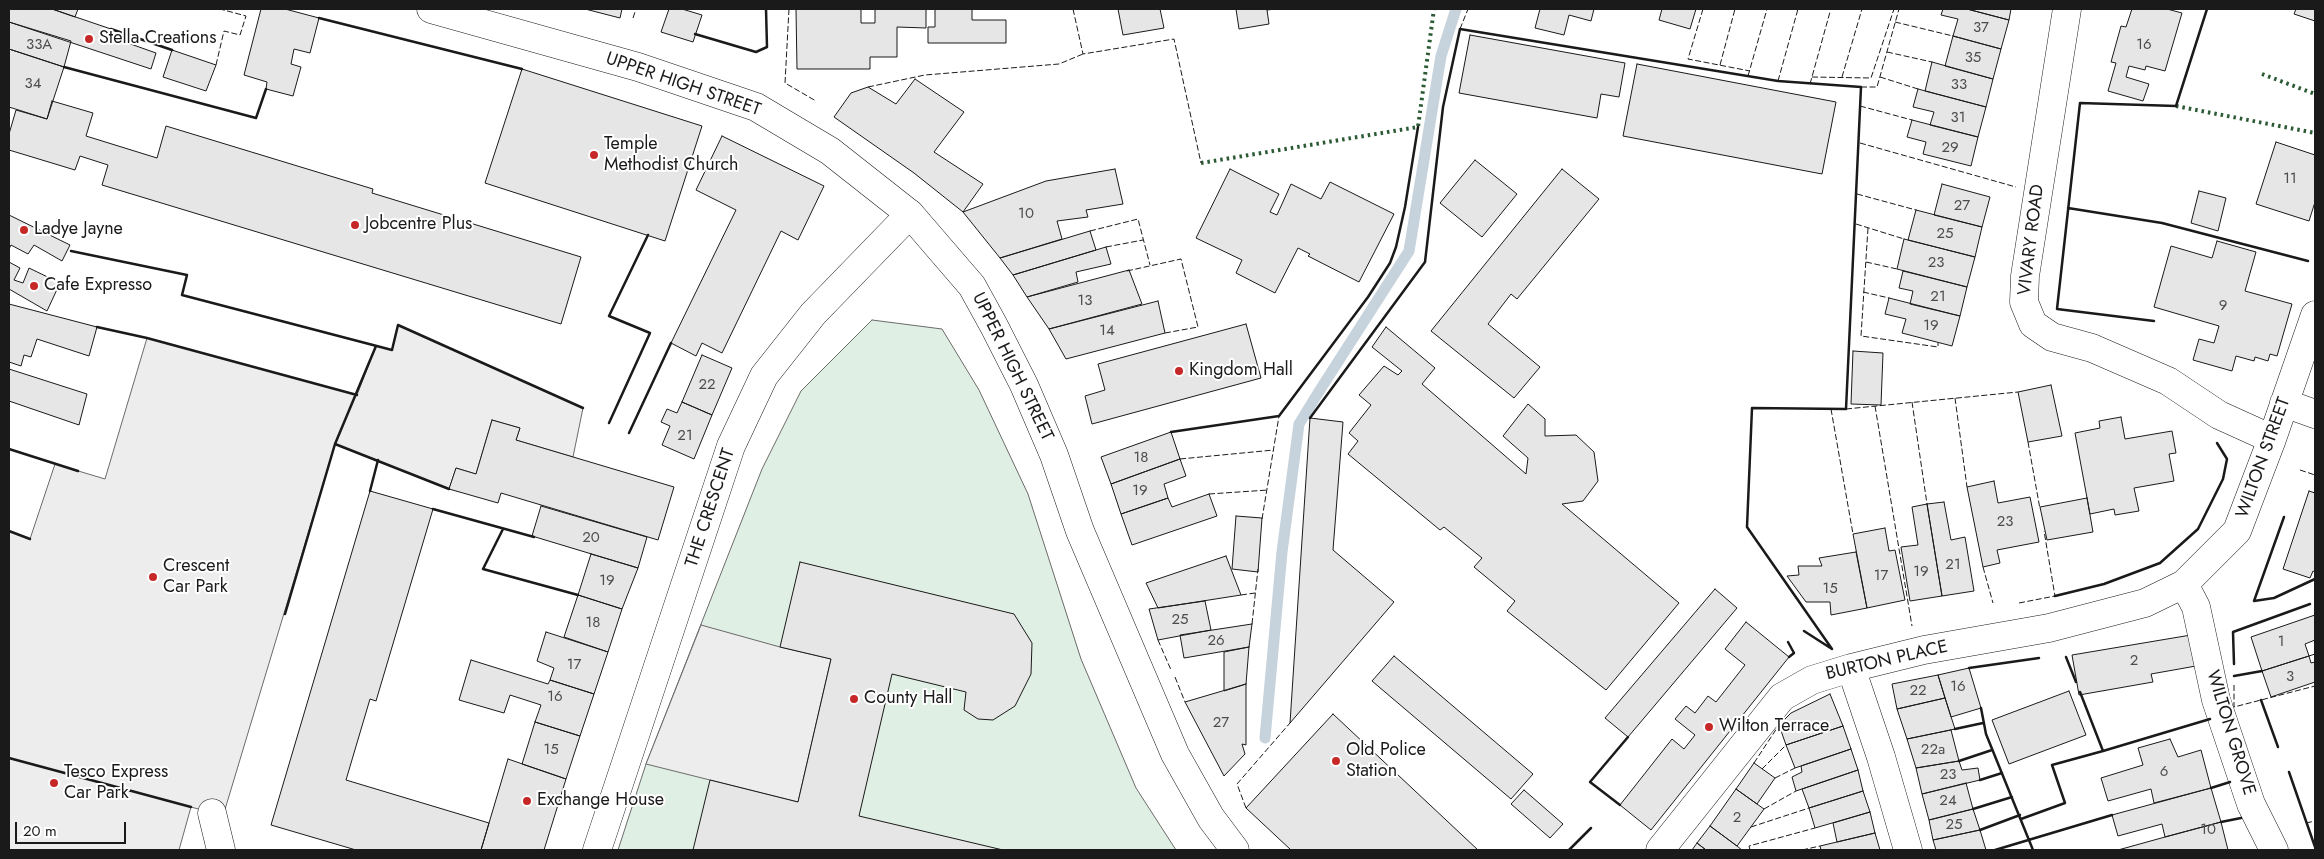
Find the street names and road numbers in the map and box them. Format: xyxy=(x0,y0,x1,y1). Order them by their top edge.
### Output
street label: UPPER HIGH STREET xyxy=(603,48,763,122)
street label: VIVARY ROAD xyxy=(2014,183,2050,297)
street label: UPPER HIGH STREET xyxy=(967,289,1057,445)
street label: WILTON STREET xyxy=(2232,395,2296,521)
street label: THE CRESCENT xyxy=(682,446,740,570)
street label: BURTON PLACE xyxy=(1824,636,1950,686)
street label: WILTON GROVE xyxy=(2201,668,2259,798)

